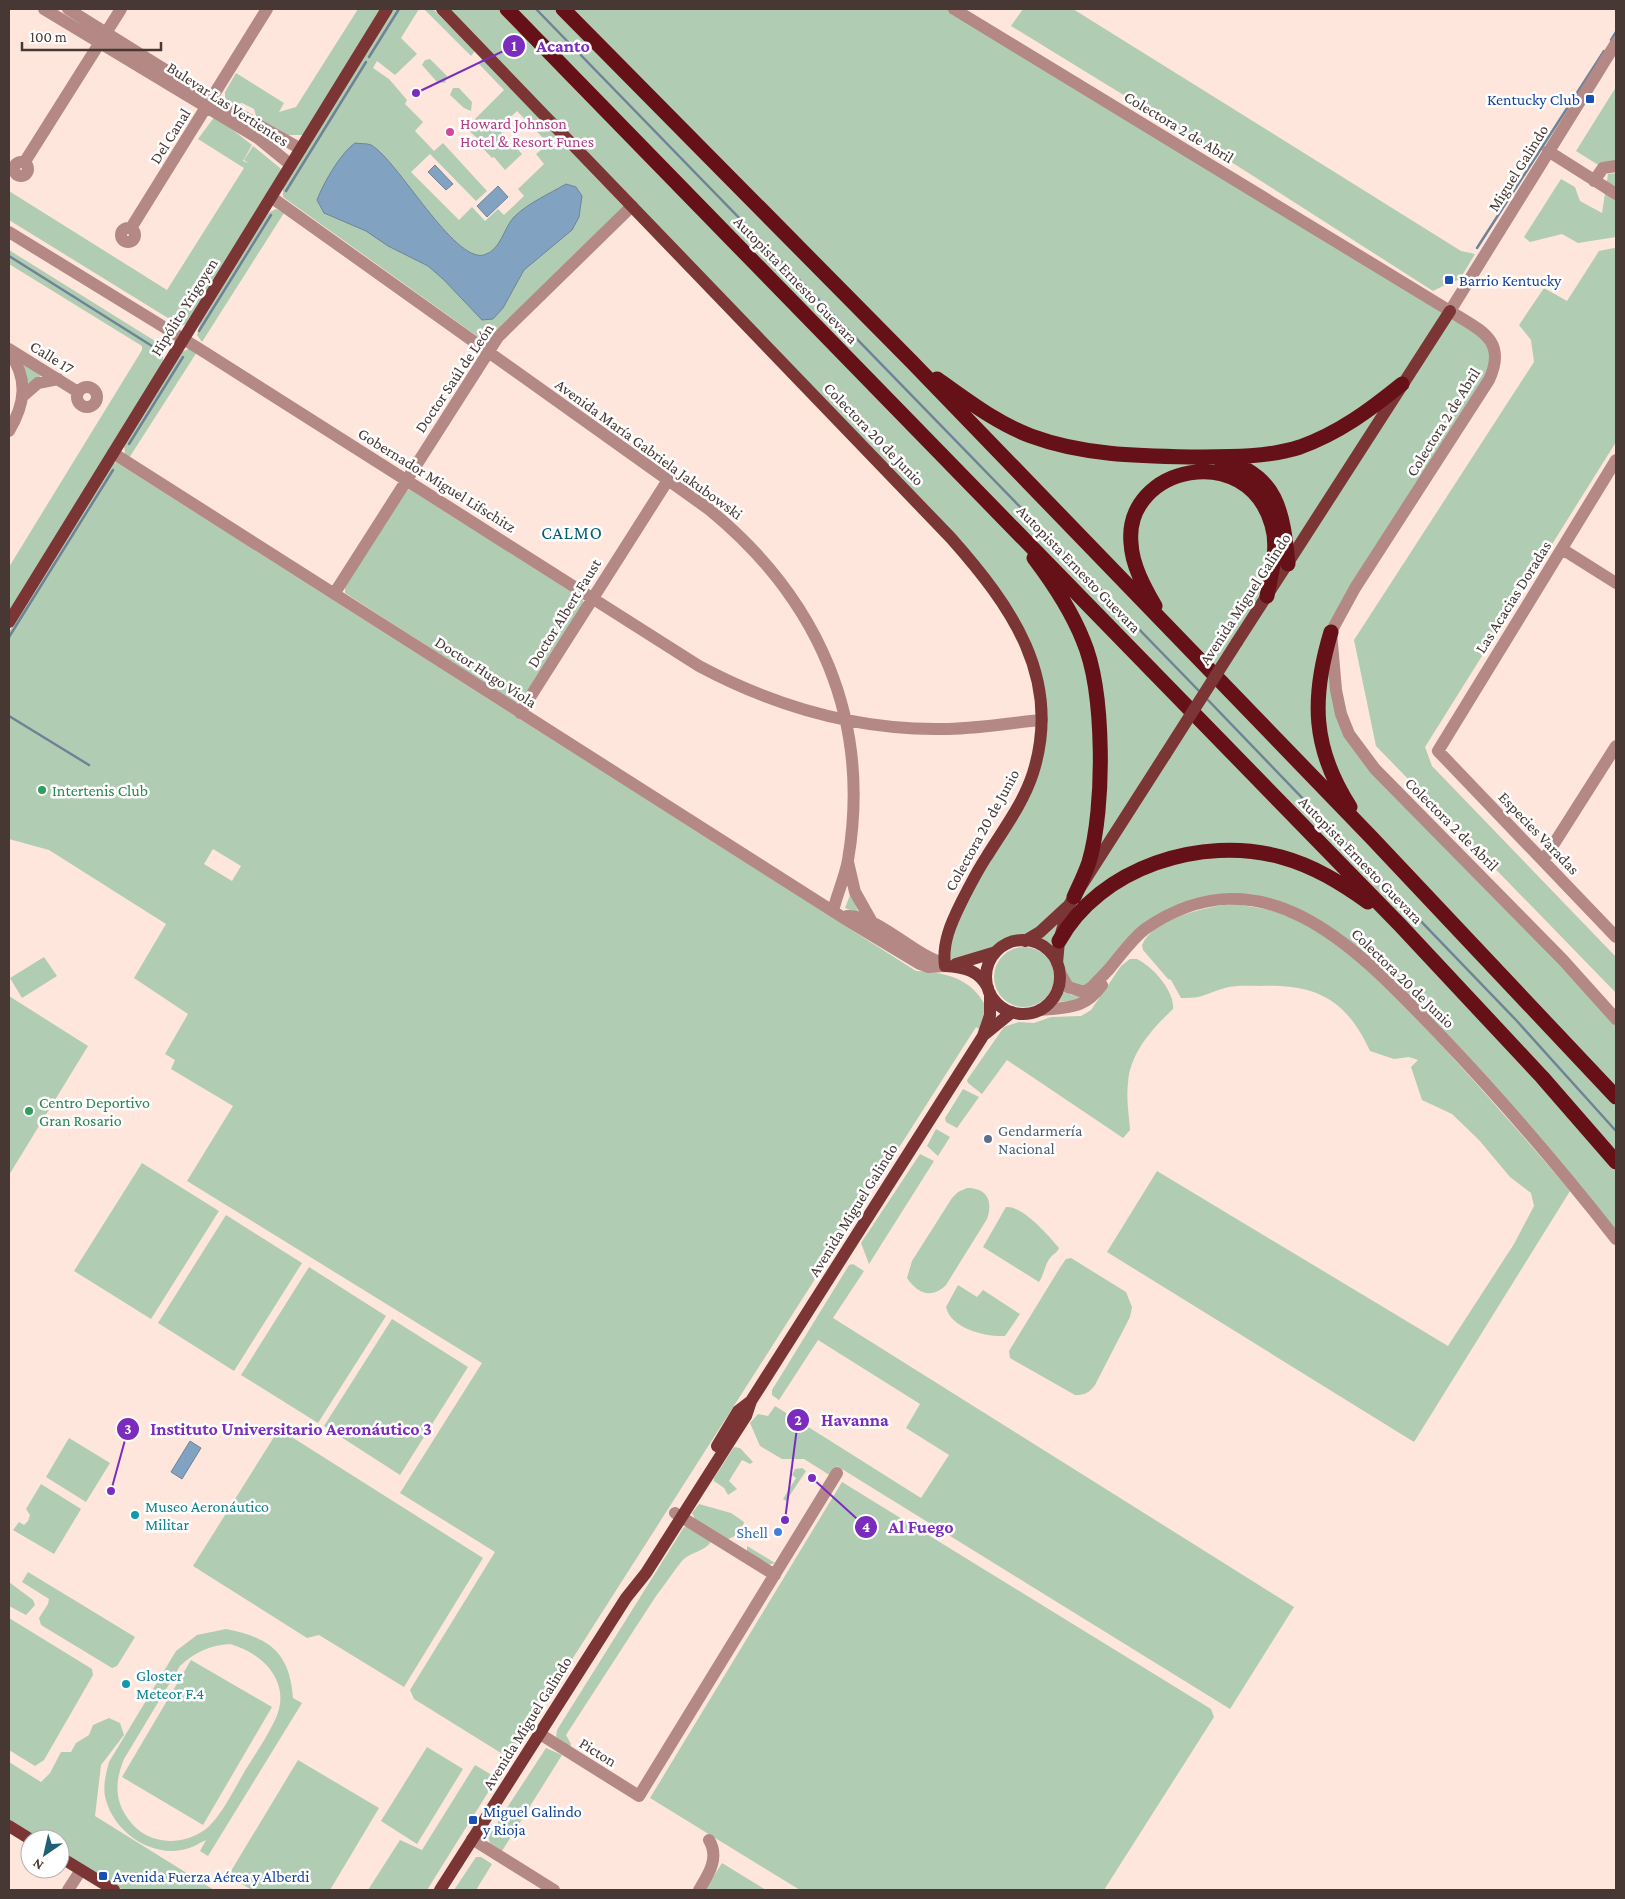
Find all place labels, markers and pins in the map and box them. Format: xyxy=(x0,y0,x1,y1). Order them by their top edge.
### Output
callout: Acanto xyxy=(501,29,600,62)
place label: Kentucky Club xyxy=(1487,91,1580,109)
marker: Kentucky Club xyxy=(1584,93,1596,105)
place label: Howard Johnson Hotel & Resort Funes xyxy=(460,115,594,150)
marker: Howard Johnson Hotel & Resort Funes xyxy=(444,126,456,138)
place label: Barrio Kentucky xyxy=(1459,272,1562,290)
marker: Barrio Kentucky xyxy=(1443,274,1455,286)
place label: Intertenis Club xyxy=(52,782,148,799)
marker: Intertenis Club xyxy=(36,784,48,796)
place label: Centro Deportivo Gran Rosario xyxy=(39,1094,150,1129)
marker: Centro Deportivo Gran Rosario xyxy=(23,1105,35,1117)
place label: Gendarmería Nacional xyxy=(998,1122,1083,1157)
marker: Gendarmería Nacional xyxy=(982,1133,994,1145)
callout: Havanna xyxy=(786,1404,898,1437)
callout: Instituto Universitario Aeronáutico 3 xyxy=(115,1413,442,1446)
place label: Museo Aeronáutico Militar xyxy=(145,1498,269,1533)
marker: Museo Aeronáutico Militar xyxy=(129,1509,141,1521)
callout: Al Fuego xyxy=(853,1510,964,1543)
place label: Shell xyxy=(736,1524,768,1541)
marker: Shell xyxy=(772,1526,784,1538)
place label: Gloster Meteor F.4 xyxy=(136,1667,204,1702)
marker: Gloster Meteor F.4 xyxy=(120,1678,132,1690)
place label: Miguel Galindo y Rioja xyxy=(482,1803,582,1839)
marker: Miguel Galindo y Rioja xyxy=(467,1814,479,1826)
place label: Avenida Fuerza Aérea y Alberdi xyxy=(113,1868,309,1886)
marker: Avenida Fuerza Aérea y Alberdi xyxy=(97,1870,109,1882)

